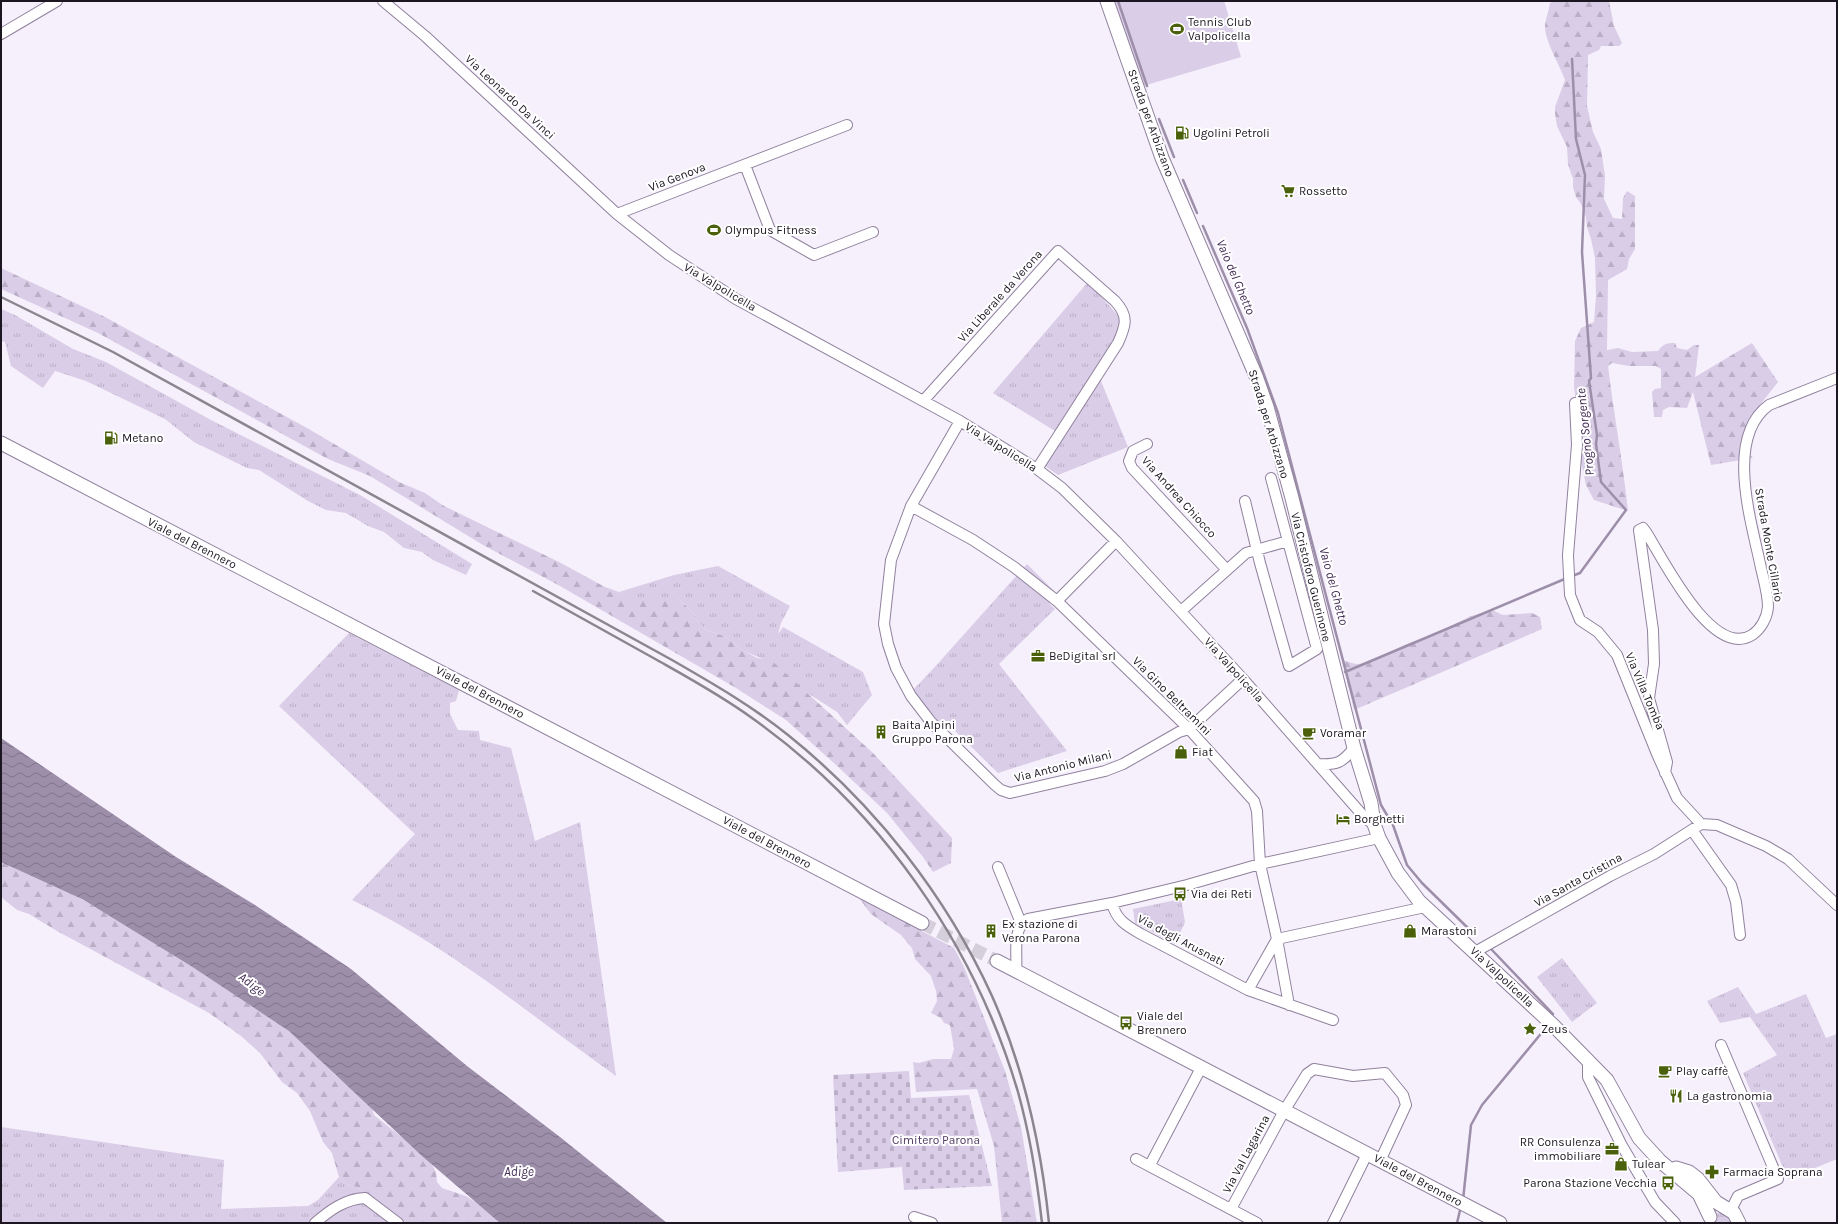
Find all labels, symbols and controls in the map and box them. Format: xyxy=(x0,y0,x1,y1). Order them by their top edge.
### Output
place label: Tennis Club Valpolicella xyxy=(1188,15,1252,43)
sports icon: Tennis Club Valpolicella xyxy=(1169,21,1185,37)
street label: Via Leonardo Da Vinci xyxy=(462,52,558,142)
street label: Strada per Arbizzano xyxy=(1125,67,1177,179)
fuel station icon: Ugolini Petroli xyxy=(1174,125,1190,141)
place label: Ugolini Petroli xyxy=(1193,126,1270,140)
street label: Via Genova xyxy=(646,160,708,194)
supermarket icon: Rossetto xyxy=(1280,183,1296,199)
place label: Rossetto xyxy=(1299,184,1347,198)
sports icon: Olympus Fitness xyxy=(706,222,722,238)
place label: Olympus Fitness xyxy=(725,223,817,237)
water label: Vaio del Ghetto xyxy=(1213,237,1259,317)
street label: Via Liberale da Verona xyxy=(955,247,1045,345)
street label: Via Valpolicella xyxy=(681,260,759,314)
street label: Strada per Arbizzano xyxy=(1246,368,1292,480)
water label: Progno Sorgente xyxy=(1573,387,1597,477)
street label: Via Valpolicella xyxy=(962,419,1040,475)
fuel station icon: Metano xyxy=(103,430,119,446)
place label: Metano xyxy=(122,431,163,445)
street label: Via Andrea Chiocco xyxy=(1139,453,1219,541)
street label: Strada Monte Cillario xyxy=(1752,487,1786,603)
street label: Via Cristoforo Guerinone xyxy=(1288,511,1334,643)
street label: Viale del Brennero xyxy=(145,514,239,572)
water label: Vaio del Ghetto xyxy=(1316,545,1352,627)
street label: Via Valpolicella xyxy=(1201,635,1267,705)
office icon: BeDigital srl xyxy=(1030,648,1046,664)
place label: BeDigital srl xyxy=(1049,649,1116,663)
street label: Via Villa Tomba xyxy=(1622,650,1668,732)
street label: Via Gino Beltramini xyxy=(1130,654,1214,738)
street label: Viale del Brennero xyxy=(433,663,527,721)
place label: Baita Alpini Gruppo Parona xyxy=(892,718,973,746)
building icon: Baita Alpini Gruppo Parona xyxy=(873,724,889,740)
cafe icon: Voramar xyxy=(1301,725,1317,741)
place label: Voramar xyxy=(1320,726,1367,740)
shop icon: Fiat xyxy=(1173,744,1189,760)
place label: Fiat xyxy=(1192,745,1213,759)
street label: Via Antonio Milani xyxy=(1013,747,1113,785)
hotel icon: Borghetti xyxy=(1335,811,1351,827)
place label: Borghetti xyxy=(1354,812,1405,826)
street label: Viale del Brennero xyxy=(720,813,814,871)
street label: Via Santa Cristina xyxy=(1532,850,1624,910)
bus stop icon: Via dei Reti xyxy=(1172,886,1188,902)
place label: Via dei Reti xyxy=(1191,887,1252,901)
street label: Via degli Arusnati xyxy=(1135,911,1227,969)
place label: Ex stazione di Verona Parona xyxy=(1002,917,1080,945)
building icon: Ex stazione di Verona Parona xyxy=(983,923,999,939)
shop icon: Marastoni xyxy=(1402,923,1418,939)
place label: Marastoni xyxy=(1421,924,1477,938)
street label: Via Valpolicella xyxy=(1467,944,1537,1010)
water label: Adige xyxy=(236,969,268,999)
place label: Viale del Brennero xyxy=(1137,1009,1187,1037)
bus stop icon: Viale del Brennero xyxy=(1118,1015,1134,1031)
place icon: Zeus xyxy=(1522,1021,1538,1037)
place label: Zeus xyxy=(1541,1022,1568,1036)
cafe icon: Play caffè xyxy=(1657,1063,1673,1079)
place label: Play caffè xyxy=(1676,1064,1728,1078)
restaurant icon: La gastronomia xyxy=(1668,1088,1684,1104)
place label: La gastronomia xyxy=(1687,1089,1772,1103)
street label: Via Val Lagarina xyxy=(1220,1113,1272,1195)
park label: Cimitero Parona xyxy=(892,1133,980,1147)
place label: RR Consulenza immobiliare xyxy=(1520,1135,1601,1163)
office icon: RR Consulenza immobiliare xyxy=(1604,1141,1620,1157)
street label: Viale del Brennero xyxy=(1371,1151,1465,1209)
shop icon: Tulear xyxy=(1613,1156,1629,1172)
place label: Tulear xyxy=(1632,1157,1666,1171)
water label: Adige xyxy=(504,1164,534,1179)
pharmacy icon: Farmacia Soprana xyxy=(1704,1164,1720,1180)
place label: Farmacia Soprana xyxy=(1723,1165,1823,1179)
bus stop icon: Parona Stazione Vecchia xyxy=(1660,1175,1676,1191)
place label: Parona Stazione Vecchia xyxy=(1523,1176,1657,1190)

